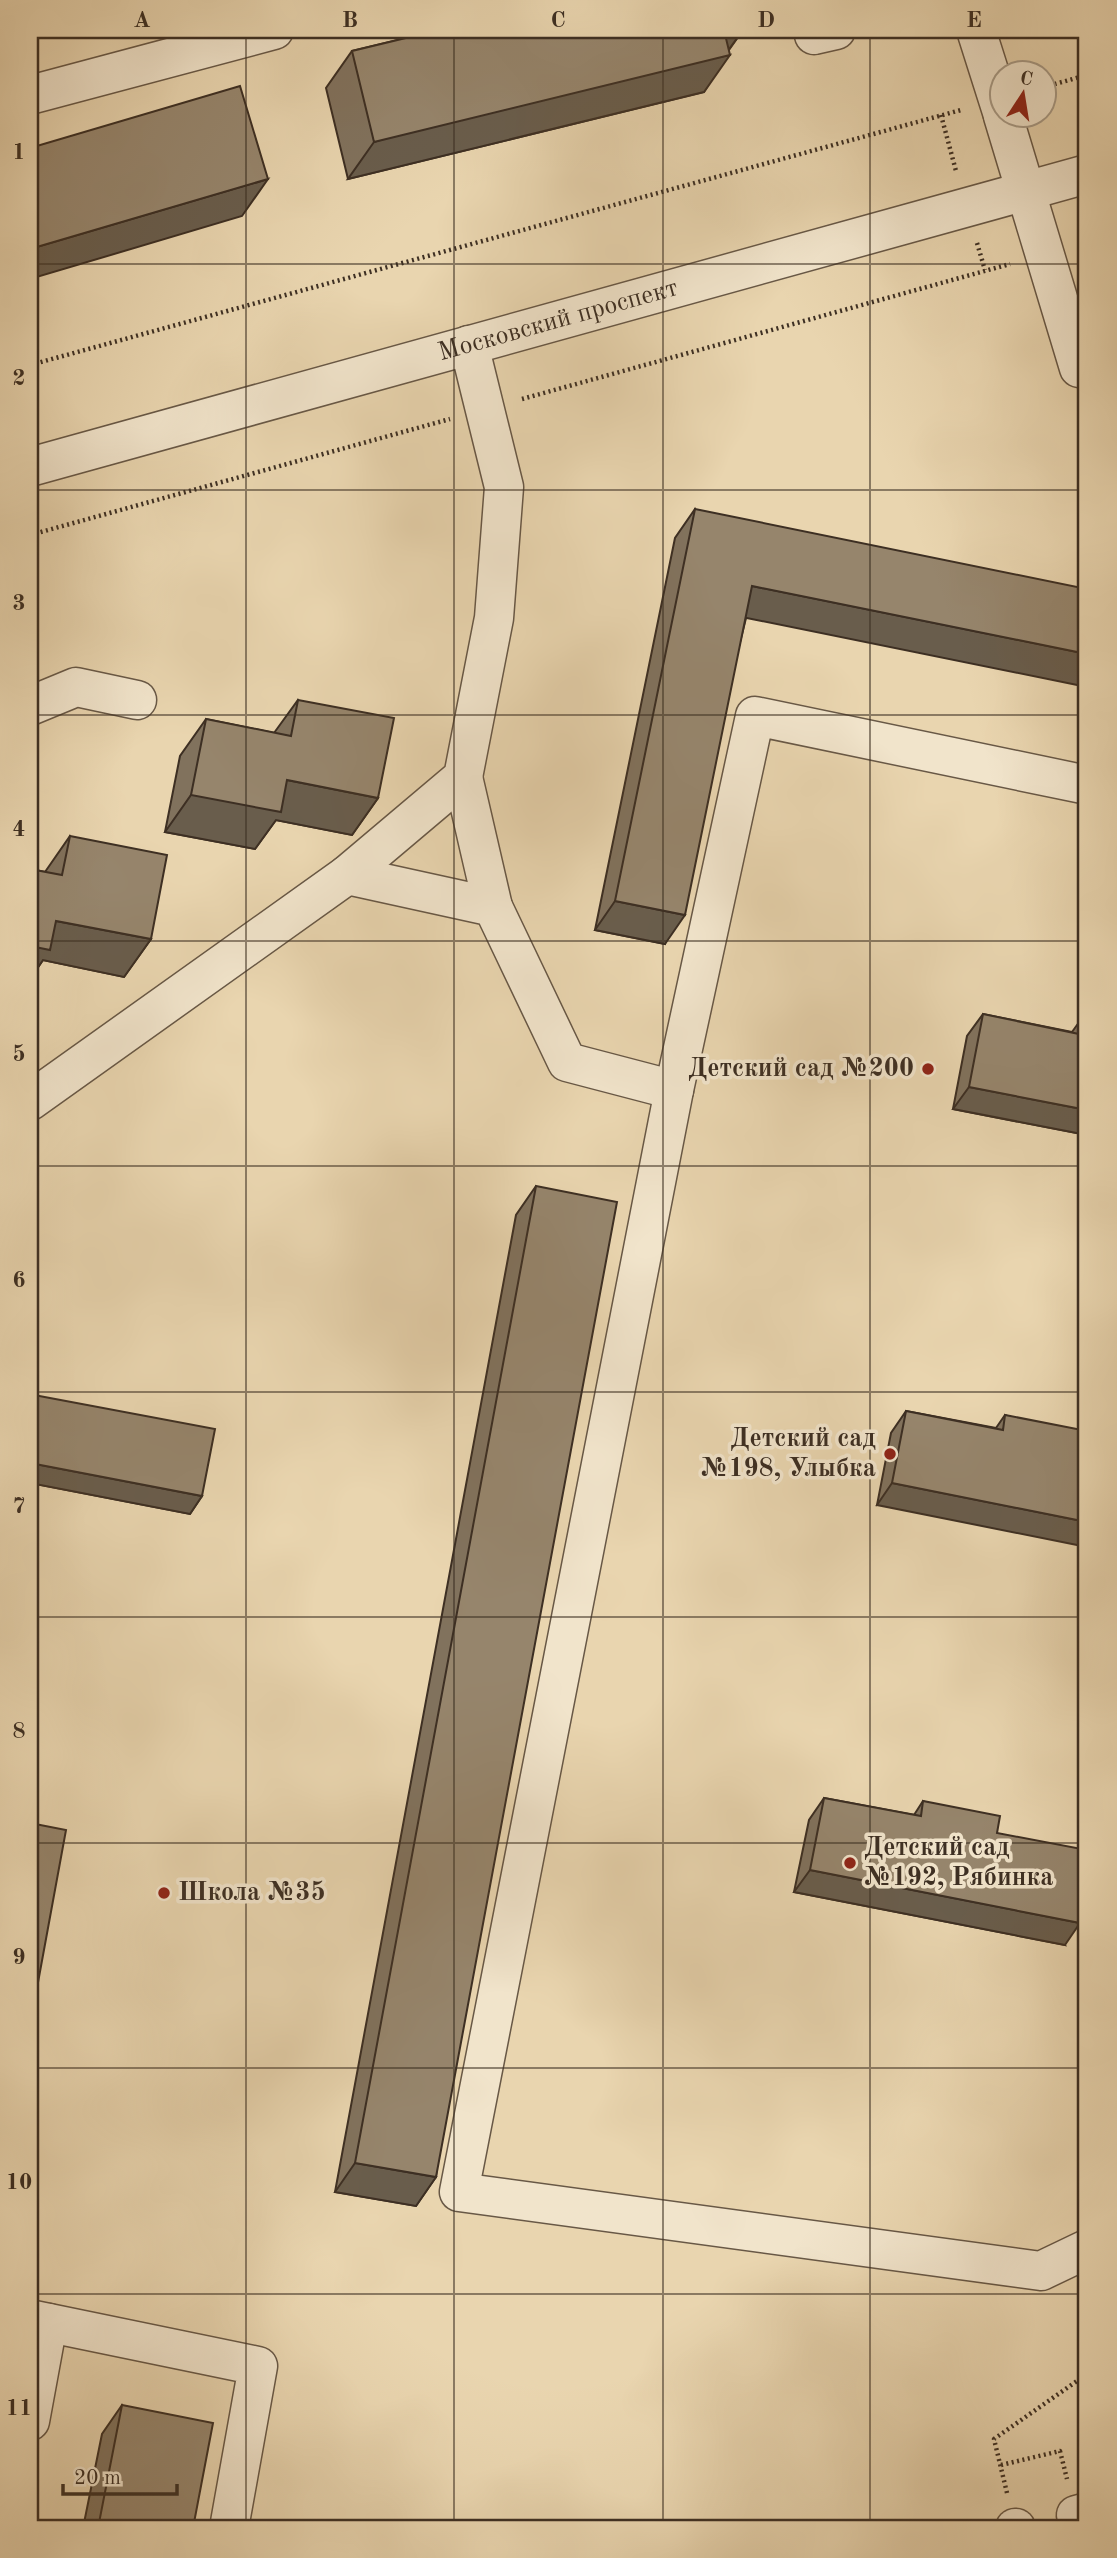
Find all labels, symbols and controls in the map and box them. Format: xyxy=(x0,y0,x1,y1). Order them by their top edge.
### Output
text: A xyxy=(133,9,151,32)
text: B xyxy=(342,9,358,32)
text: C xyxy=(550,9,566,32)
text: D xyxy=(757,9,775,32)
text: E xyxy=(966,9,982,32)
north arrow xyxy=(988,60,1058,130)
text: С xyxy=(1018,69,1034,90)
text: 1 xyxy=(12,141,26,164)
street label: Московский проспект xyxy=(435,275,681,366)
text: 2 xyxy=(12,367,26,390)
text: 3 xyxy=(12,592,26,615)
text: 4 xyxy=(12,818,26,841)
text: 5 xyxy=(12,1043,26,1066)
place label: Детский сад №200 xyxy=(688,1056,914,1082)
marker: Детский сад №200 xyxy=(920,1061,936,1077)
text: 6 xyxy=(12,1269,26,1292)
place label: Детский сад №198, Улыбка xyxy=(701,1426,876,1482)
marker: Детский сад №198, Улыбка xyxy=(882,1446,898,1462)
text: 7 xyxy=(12,1495,26,1518)
text: 8 xyxy=(12,1720,26,1743)
place label: Детский сад №192, Рябинка xyxy=(864,1835,1053,1891)
marker: Детский сад №192, Рябинка xyxy=(842,1855,858,1871)
place label: Школа №35 xyxy=(178,1880,325,1906)
marker: Школа №35 xyxy=(156,1885,172,1901)
text: 9 xyxy=(12,1946,26,1969)
text: 10 xyxy=(6,2171,32,2194)
text: 11 xyxy=(6,2397,32,2420)
scale bar xyxy=(63,2453,177,2497)
text: 20 m xyxy=(74,2468,121,2489)

